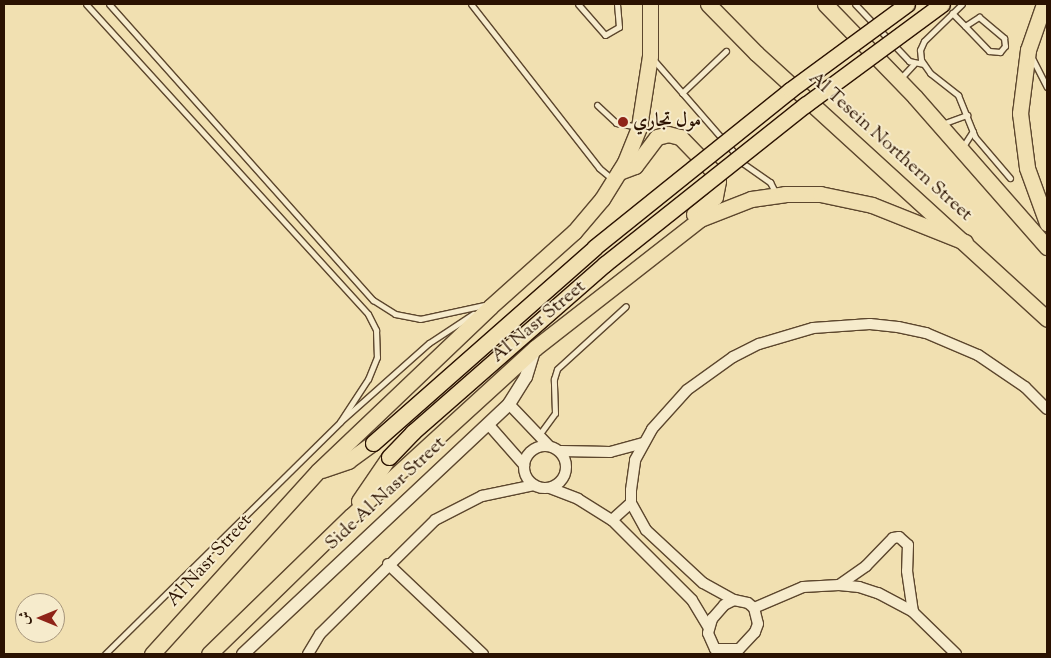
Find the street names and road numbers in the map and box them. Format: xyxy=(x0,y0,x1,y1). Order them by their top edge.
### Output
street label: Al Tesein Northern Street xyxy=(803,67,977,227)
street label: Al Nasr Street xyxy=(487,276,591,368)
street label: Side Al Nasr Street xyxy=(321,432,451,556)
street label: Al Nasr Street xyxy=(163,510,257,612)

